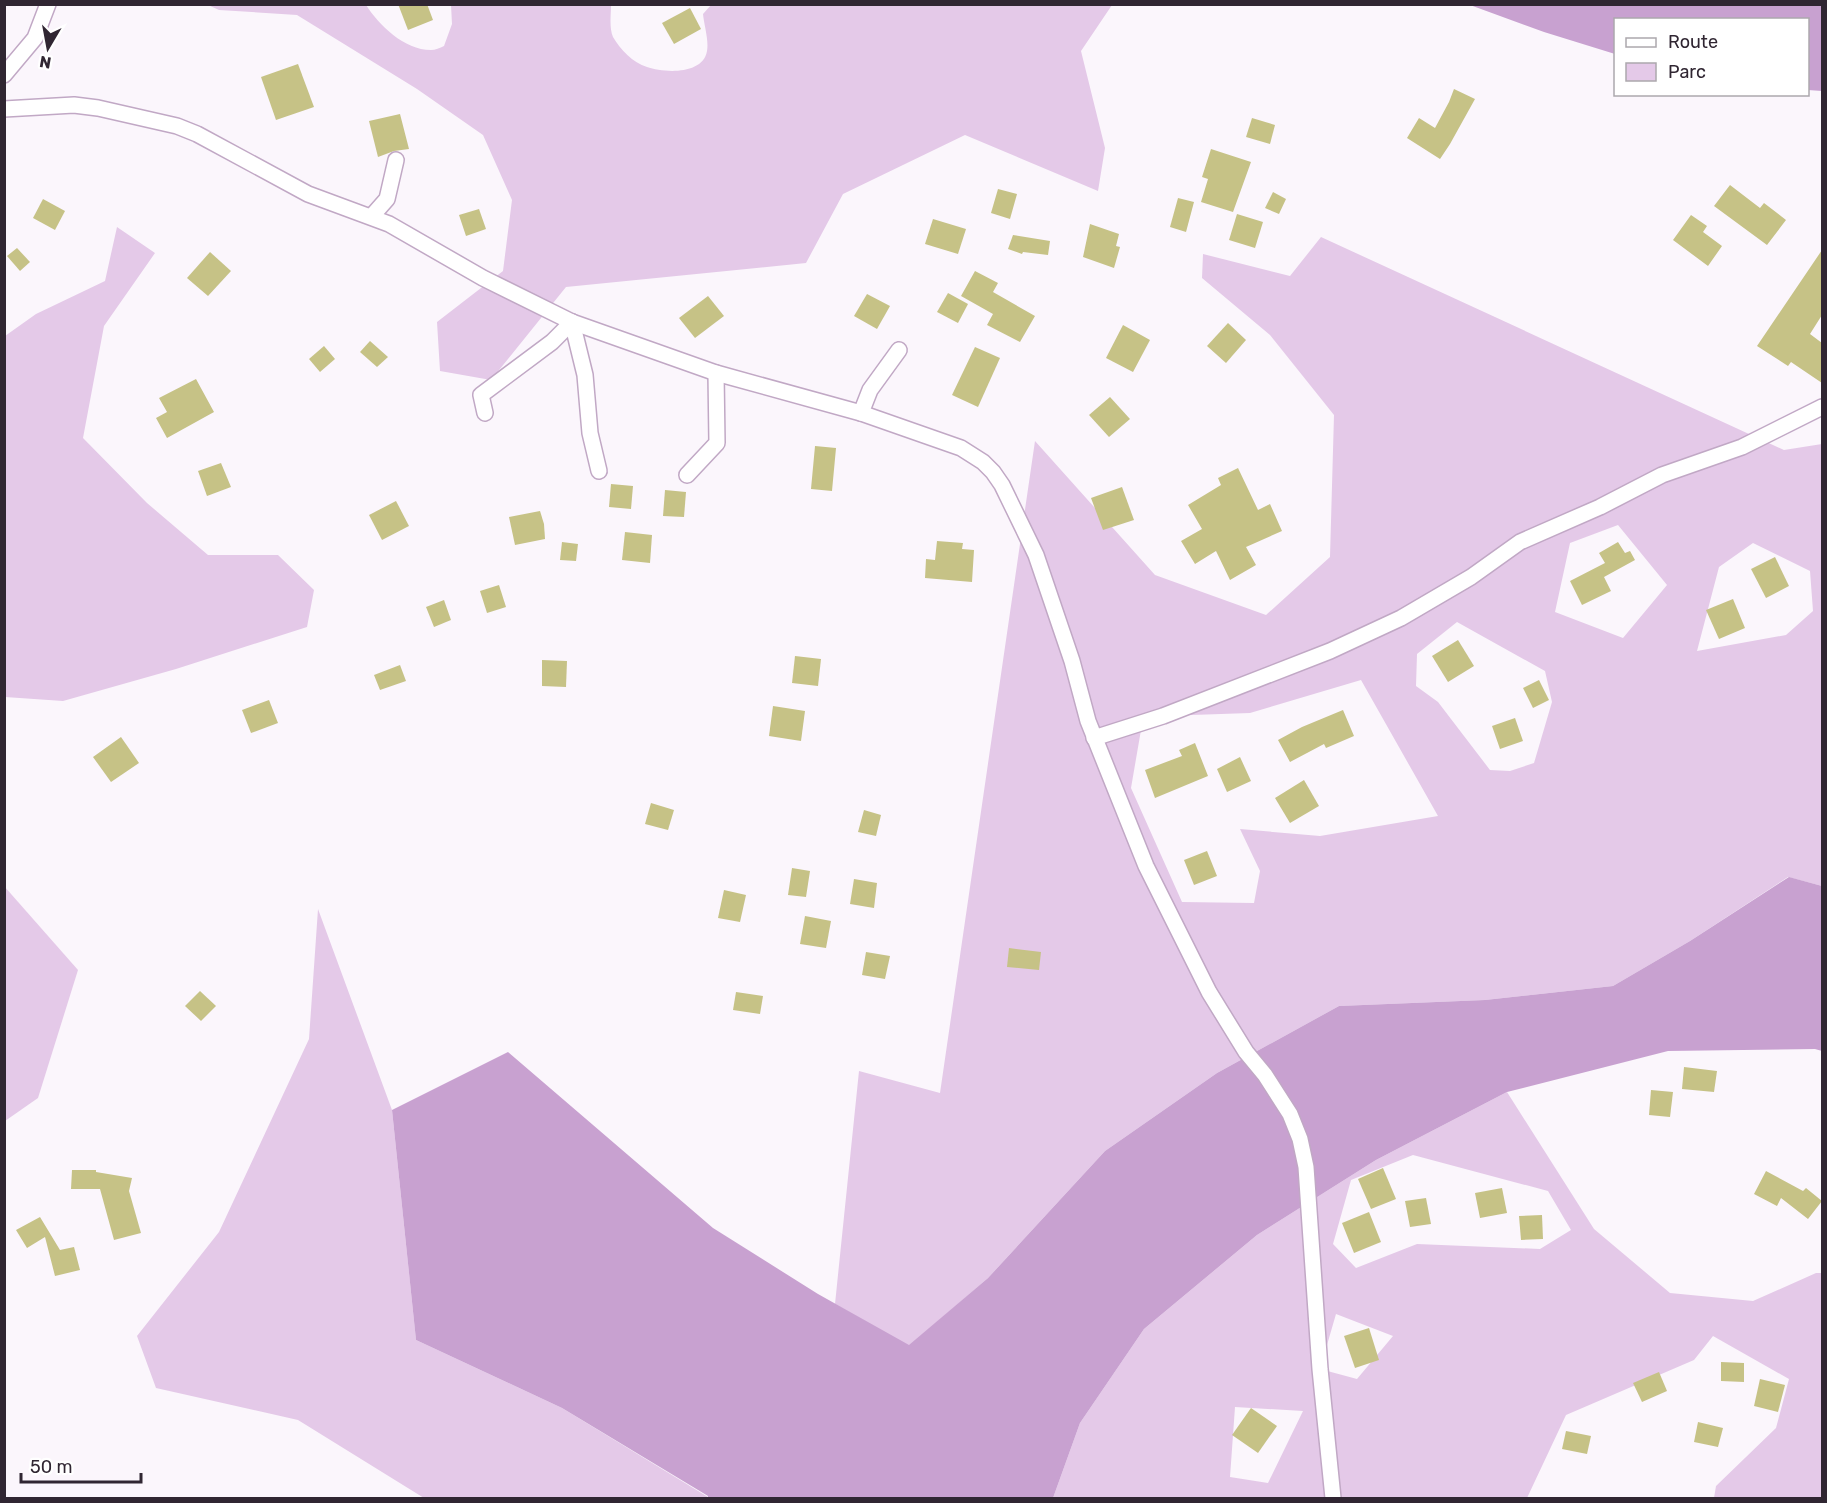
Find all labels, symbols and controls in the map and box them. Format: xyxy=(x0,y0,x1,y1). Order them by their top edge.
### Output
north arrow xyxy=(18,18,78,78)
legend xyxy=(1614,18,1809,96)
text: Route xyxy=(1668,31,1718,53)
text: N xyxy=(38,52,53,73)
text: Parc xyxy=(1668,61,1706,83)
scale bar xyxy=(21,1446,141,1484)
text: 50 m xyxy=(30,1456,73,1478)

